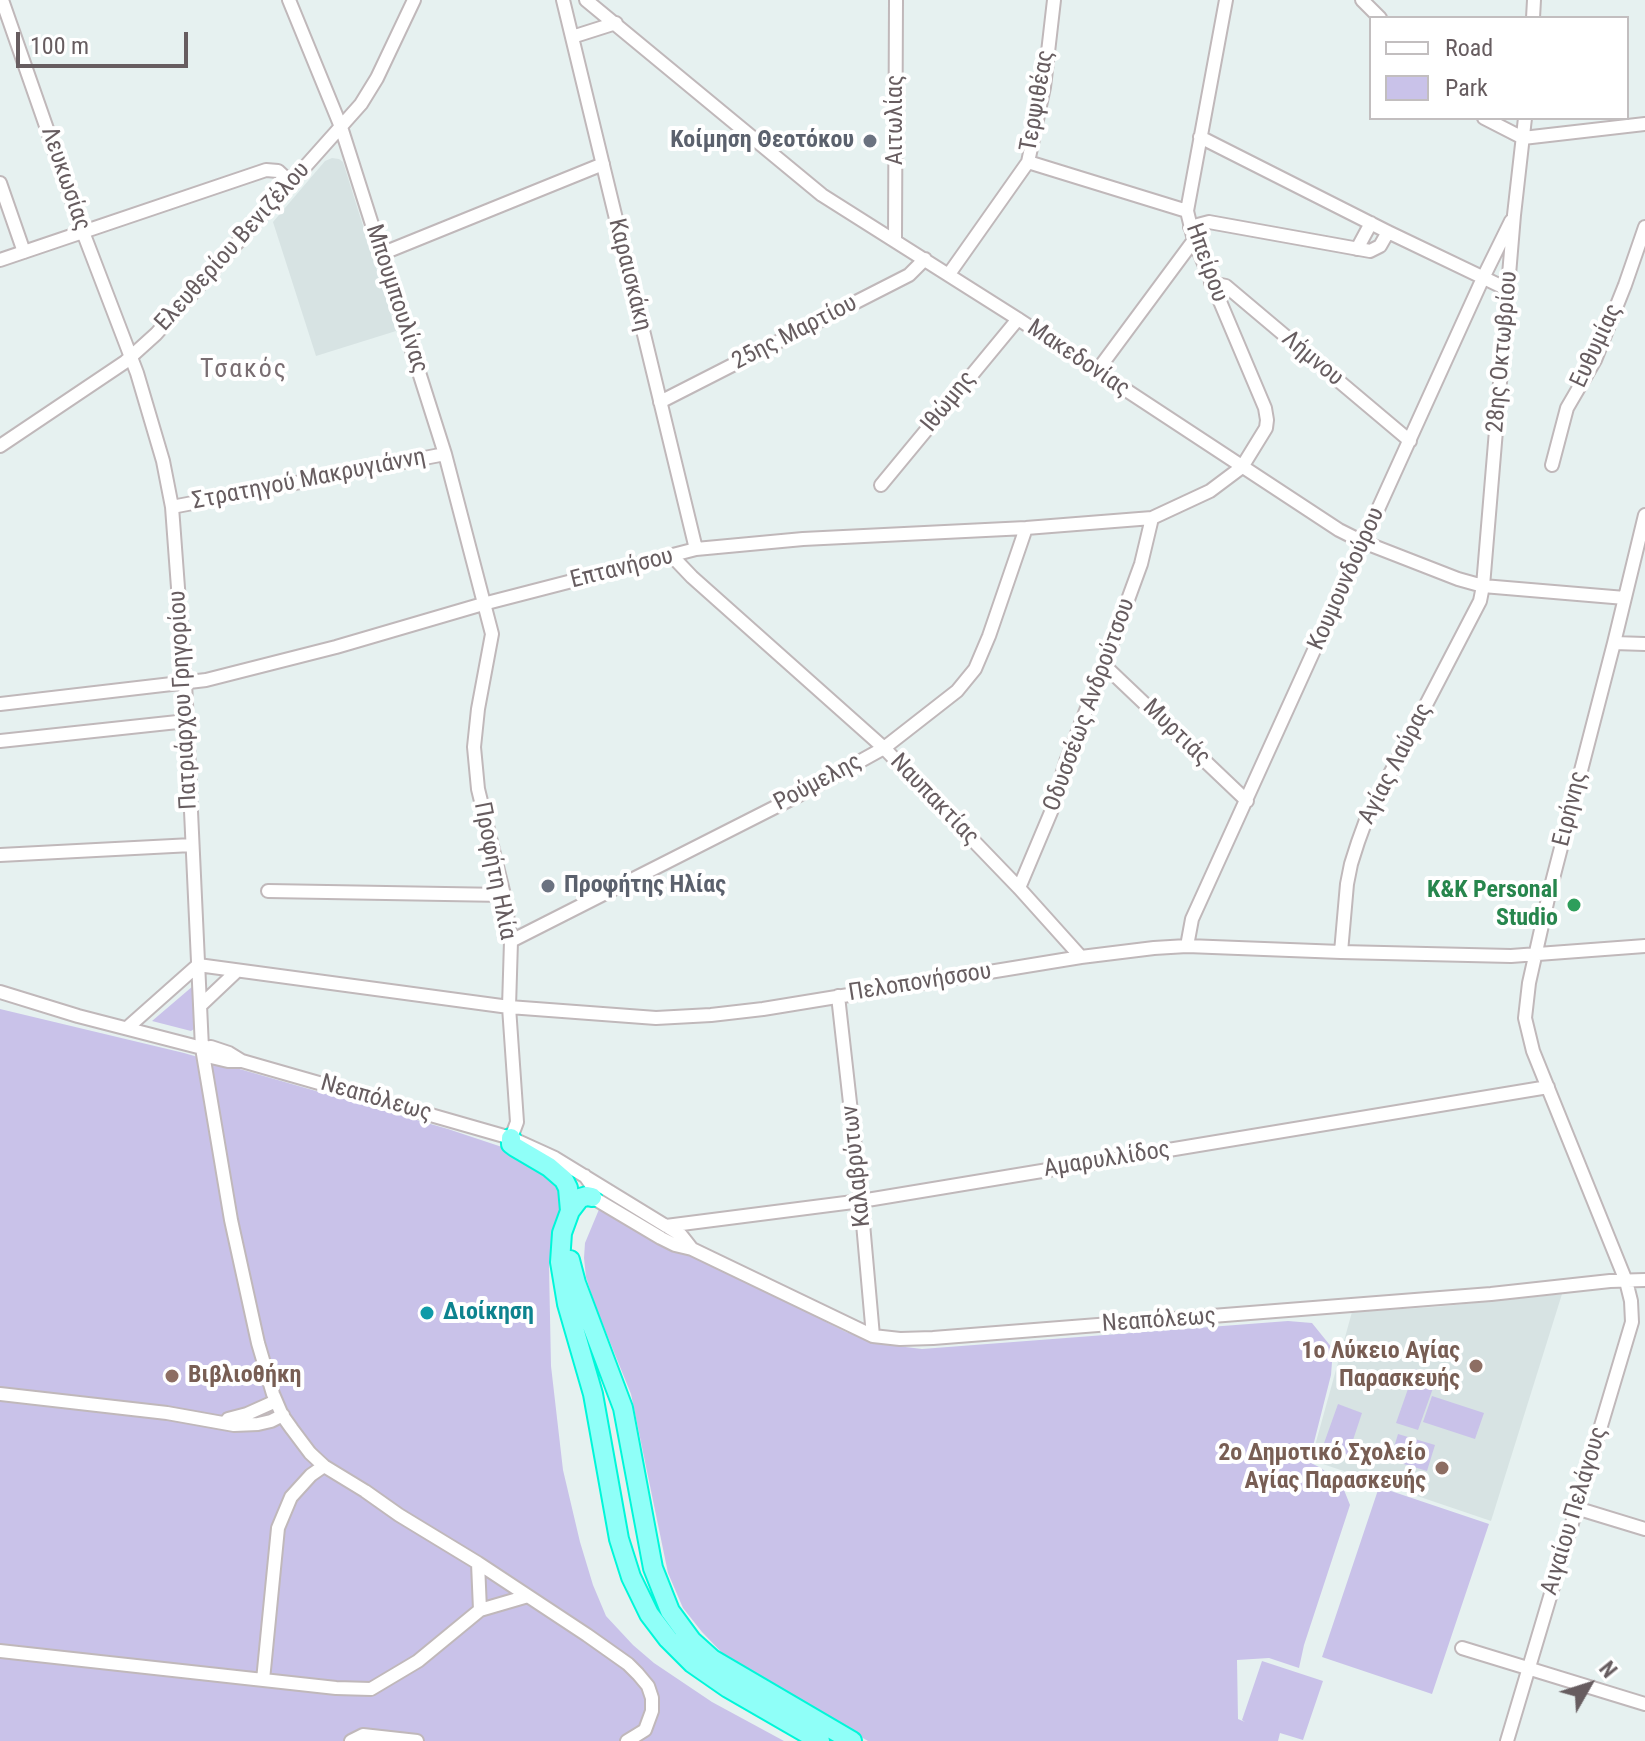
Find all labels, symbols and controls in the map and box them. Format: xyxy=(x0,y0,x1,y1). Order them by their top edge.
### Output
scale bar xyxy=(20,16,192,66)
legend xyxy=(1369,16,1629,120)
text: 100 m xyxy=(30,32,89,60)
text: Road xyxy=(1445,34,1493,62)
street label: Τερψιθέας xyxy=(1015,48,1061,154)
text: Park xyxy=(1445,74,1488,102)
street label: Αιτωλίας xyxy=(882,75,910,165)
street label: Λευκωσίας xyxy=(34,123,96,235)
place label: Κοίμηση Θεοτόκου xyxy=(670,127,854,155)
marker: Κοίμηση Θεοτόκου xyxy=(861,132,879,150)
street label: Ελευθερίου Βενιζέλου xyxy=(150,157,316,337)
street label: Καραισκάκη xyxy=(601,216,657,334)
street label: Ηπείρου xyxy=(1179,220,1233,306)
street label: Μπουμπουλίνας xyxy=(358,221,434,377)
street label: 28ης Οκτωβρίου xyxy=(1482,270,1524,434)
street label: 25ης Μαρτίου xyxy=(728,289,862,377)
street label: Ευθυμίας xyxy=(1565,300,1629,392)
street label: Μακεδονίας xyxy=(1021,314,1135,404)
street label: Λήμνου xyxy=(1275,325,1349,393)
district label: Τσακός xyxy=(200,354,288,386)
street label: Ιθώμης xyxy=(916,366,982,438)
street label: Στρατηγού Μακρυγιάννη xyxy=(190,443,428,517)
street label: Κουμουνδούρου xyxy=(1303,503,1391,655)
street label: Επτανήσου xyxy=(568,542,676,596)
street label: Πατριάρχου Γρηγορίου xyxy=(164,590,204,810)
street label: Οδυσσέως Ανδρούτσου xyxy=(1038,595,1142,815)
street label: Μυρτιάς xyxy=(1136,694,1216,772)
street label: Αγίας Λαύρας xyxy=(1353,699,1439,829)
street label: Ρούμελης xyxy=(769,748,867,818)
street label: Ναυπακτίας xyxy=(883,748,985,852)
street label: Ειρήνης xyxy=(1548,768,1594,850)
street label: Προφήτη Ηλία xyxy=(467,800,521,942)
place label: Προφήτης Ηλίας xyxy=(564,872,726,900)
marker: Προφήτης Ηλίας xyxy=(539,877,557,895)
place label: K&K Personal Studio xyxy=(1427,877,1558,933)
marker: K&K Personal Studio xyxy=(1565,896,1583,914)
street label: Πελοπονήσσου xyxy=(847,958,993,1008)
street label: Νεαπόλεως xyxy=(317,1069,435,1129)
street label: Καλαβρύτων xyxy=(836,1104,878,1228)
street label: Αμαρυλλίδος xyxy=(1042,1136,1172,1184)
place label: Διοίκηση xyxy=(443,1299,534,1327)
street label: Νεαπόλεως xyxy=(1101,1303,1217,1339)
marker: Διοίκηση xyxy=(418,1304,436,1322)
place label: 1ο Λύκειο Αγίας Παρασκευής xyxy=(1301,1338,1460,1394)
marker: 1ο Λύκειο Αγίας Παρασκευής xyxy=(1467,1357,1485,1375)
place label: Βιβλιοθήκη xyxy=(188,1362,301,1390)
marker: Βιβλιοθήκη xyxy=(163,1367,181,1385)
street label: Αιγαίου Πελάγους xyxy=(1536,1423,1614,1599)
place label: 2ο Δημοτικό Σχολείο Αγίας Παρασκευής xyxy=(1218,1440,1426,1496)
marker: 2ο Δημοτικό Σχολείο Αγίας Παρασκευής xyxy=(1433,1459,1451,1477)
north arrow xyxy=(1549,1645,1629,1725)
text: N xyxy=(1594,1656,1622,1683)

